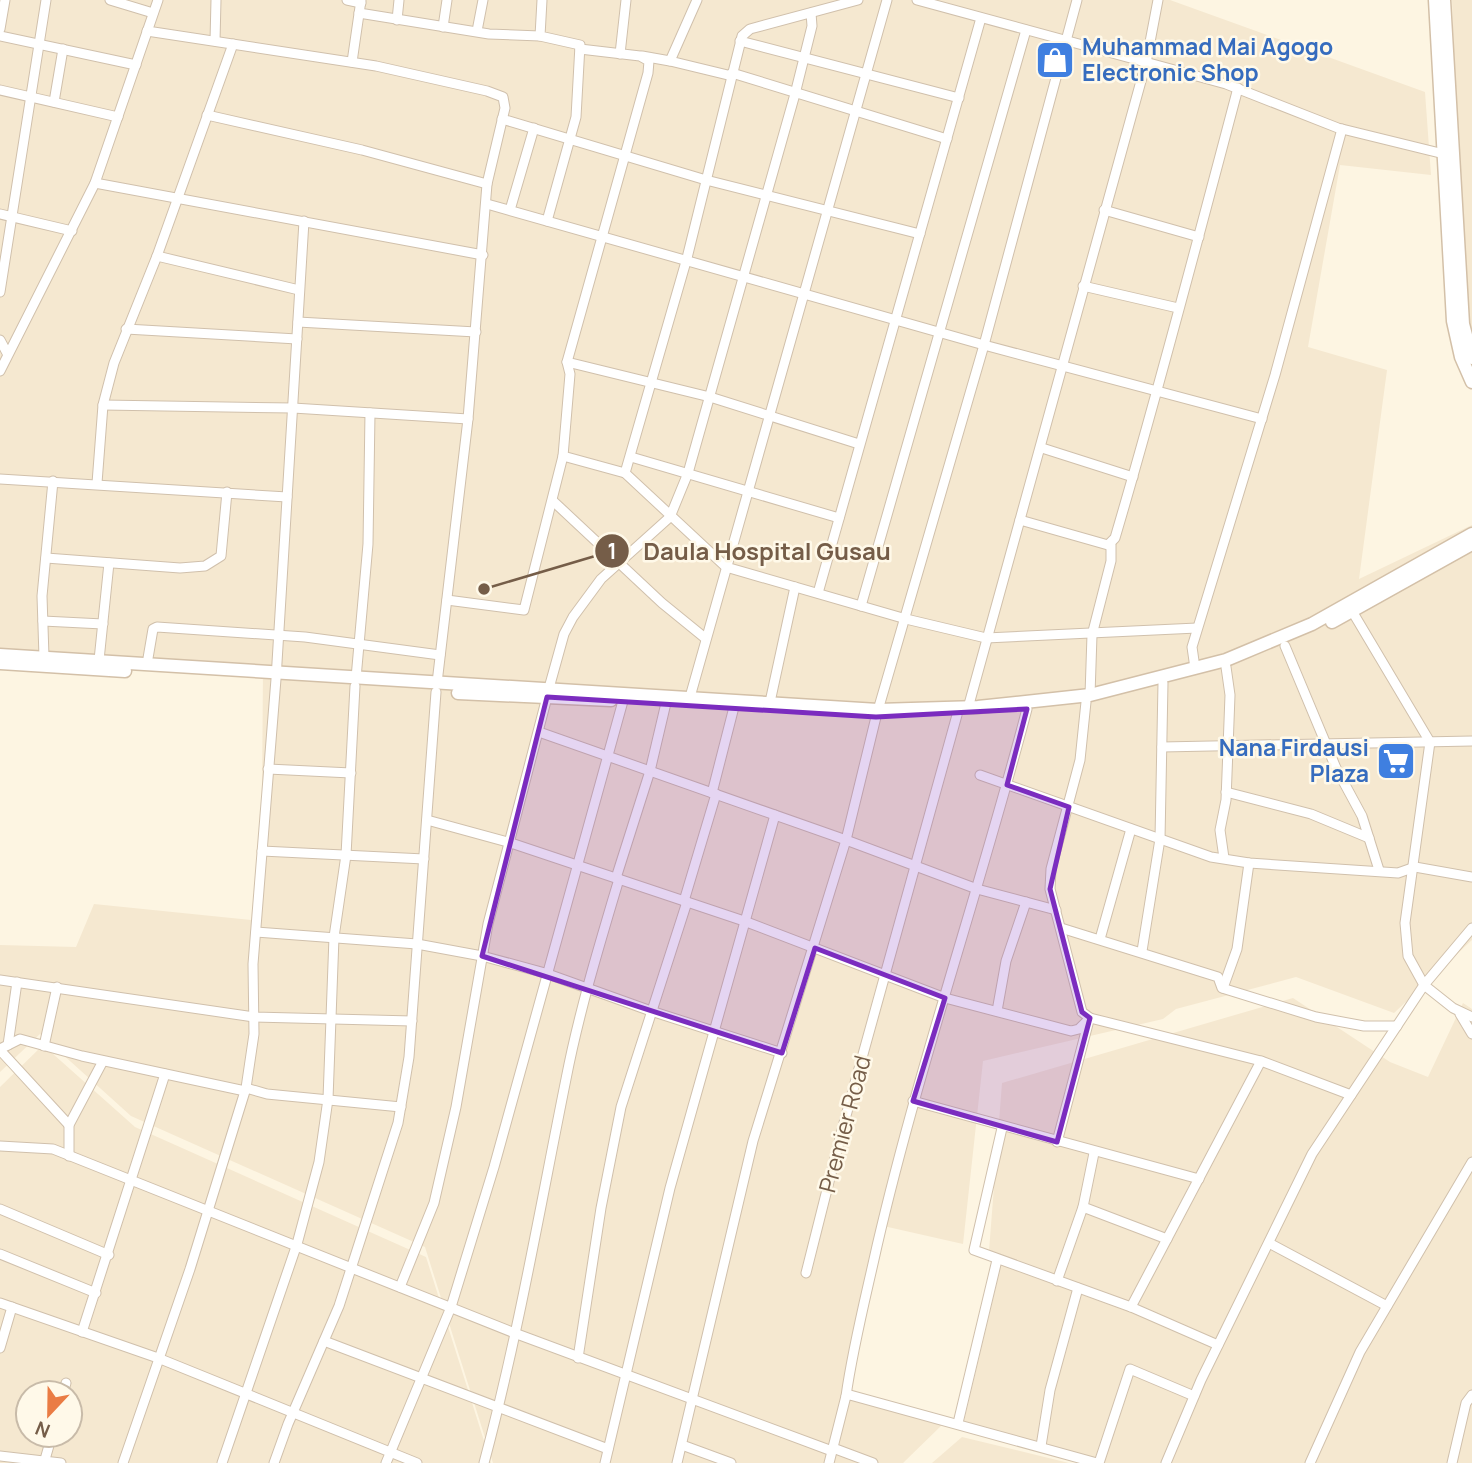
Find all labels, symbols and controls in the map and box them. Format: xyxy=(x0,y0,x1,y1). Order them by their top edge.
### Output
place label: Muhammad Mai Agogo Electronic Shop xyxy=(1082,30,1333,88)
shop icon: Muhammad Mai Agogo Electronic Shop xyxy=(1034,39,1076,81)
callout: Daula Hospital Gusau xyxy=(594,529,905,574)
text: Daula Hospital Gusau xyxy=(643,534,891,567)
text: 1 xyxy=(607,537,617,565)
place label: Nana Firdausi Plaza xyxy=(1219,731,1369,789)
supermarket icon: Nana Firdausi Plaza xyxy=(1375,740,1417,782)
street label: Premier Road xyxy=(810,1052,878,1196)
north arrow xyxy=(14,1379,84,1449)
text: N xyxy=(31,1415,54,1444)

